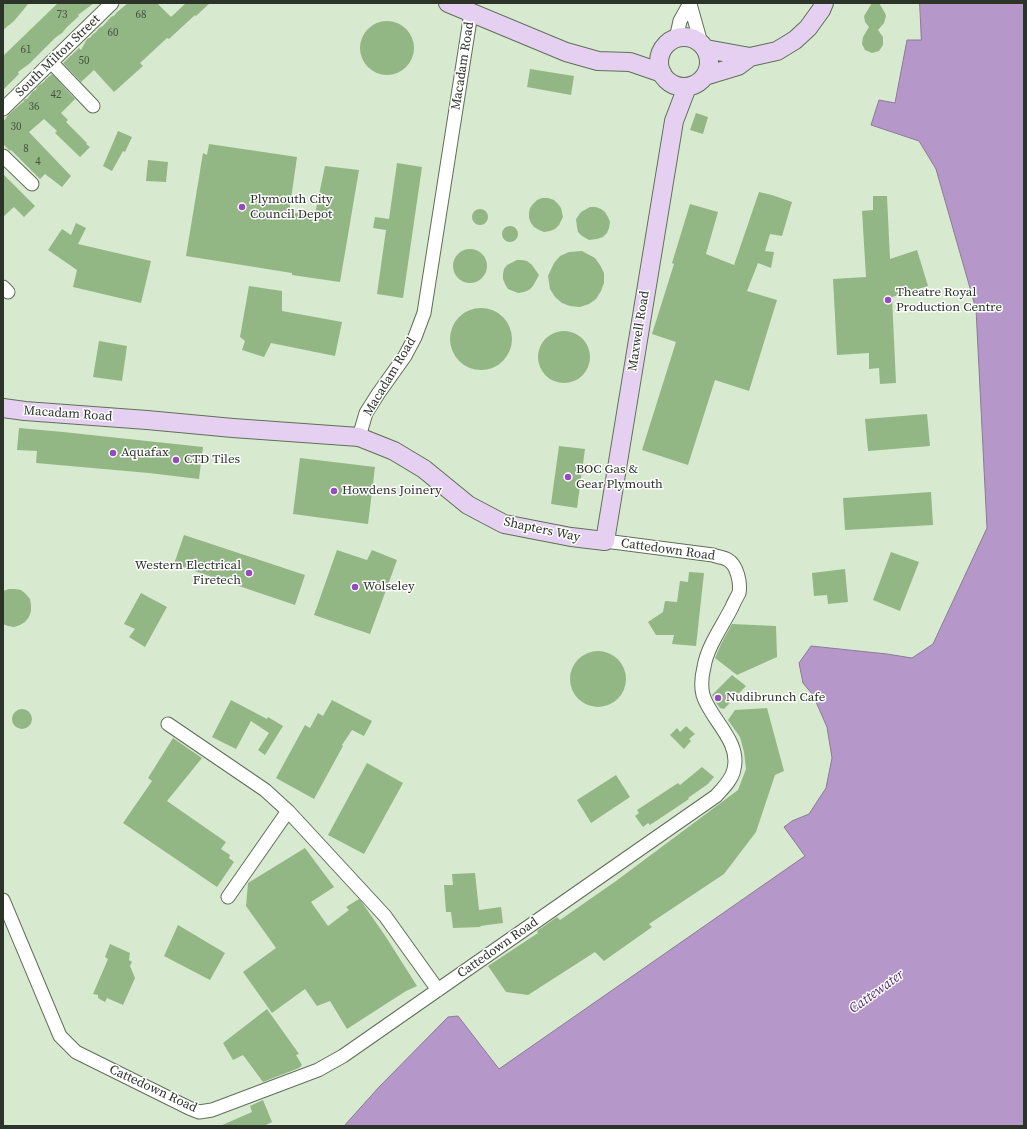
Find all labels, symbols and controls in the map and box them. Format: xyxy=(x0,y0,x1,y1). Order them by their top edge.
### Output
house number: 73 xyxy=(57,8,67,22)
house number: 68 xyxy=(136,8,146,22)
street label: South Milton Street xyxy=(12,12,104,100)
street label: Macadam Road xyxy=(448,21,478,111)
house number: 60 xyxy=(108,26,118,40)
house number: 61 xyxy=(21,43,31,57)
house number: 50 xyxy=(79,54,89,68)
house number: 42 xyxy=(51,88,61,102)
house number: 36 xyxy=(29,100,39,114)
house number: 30 xyxy=(11,120,21,134)
house number: 8 xyxy=(23,142,29,156)
house number: 4 xyxy=(35,155,41,169)
place label: Plymouth City Council Depot xyxy=(250,192,332,223)
marker: Plymouth City Council Depot xyxy=(237,202,247,212)
place label: Theatre Royal Production Centre xyxy=(896,285,1002,316)
street label: Maxwell Road xyxy=(625,290,653,372)
marker: Theatre Royal Production Centre xyxy=(883,295,893,305)
street label: Macadam Road xyxy=(360,335,420,419)
street label: Macadam Road xyxy=(23,403,113,425)
place label: Aquafax xyxy=(121,445,169,461)
marker: Aquafax xyxy=(108,448,118,458)
place label: CTD Tiles xyxy=(184,452,240,468)
marker: CTD Tiles xyxy=(171,455,181,465)
place label: BOC Gas & Gear Plymouth xyxy=(576,462,663,493)
marker: BOC Gas & Gear Plymouth xyxy=(563,472,573,482)
place label: Howdens Joinery xyxy=(342,483,442,499)
marker: Howdens Joinery xyxy=(329,486,339,496)
street label: Shapters Way xyxy=(502,514,582,546)
street label: Cattedown Road xyxy=(620,536,716,564)
place label: Western Electrical Firetech xyxy=(135,558,241,589)
marker: Western Electrical Firetech xyxy=(244,568,254,578)
place label: Wolseley xyxy=(363,579,415,595)
marker: Wolseley xyxy=(350,582,360,592)
place label: Nudibrunch Cafe xyxy=(726,690,825,706)
marker: Nudibrunch Cafe xyxy=(713,693,723,703)
street label: Cattedown Road xyxy=(455,914,541,982)
water label: Cattewater xyxy=(846,966,908,1018)
street label: Cattedown Road xyxy=(107,1062,199,1116)

